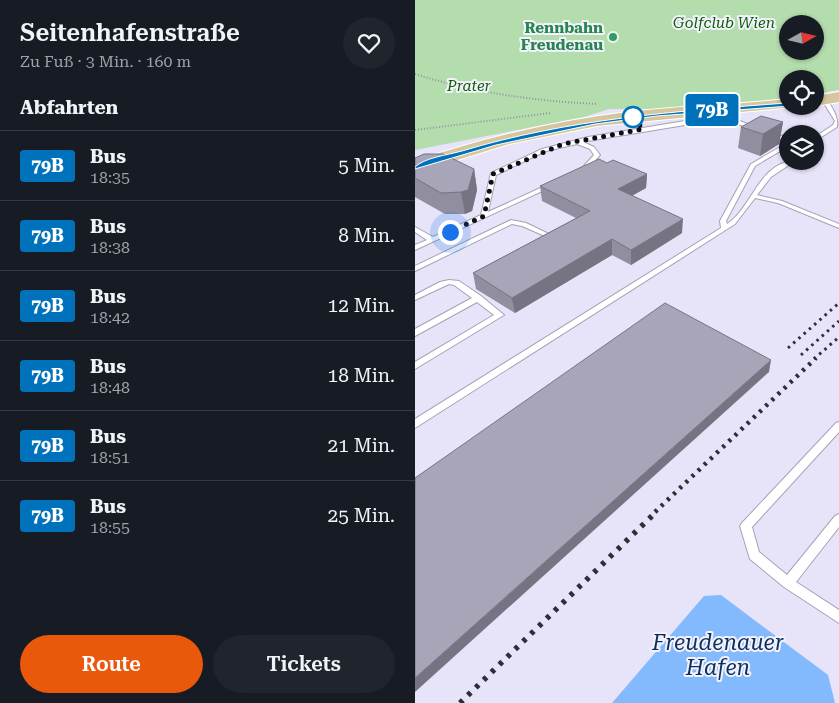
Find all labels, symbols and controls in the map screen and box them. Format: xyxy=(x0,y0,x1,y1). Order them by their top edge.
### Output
park label: Golfclub Wien xyxy=(673,14,775,32)
north arrow xyxy=(779,15,824,60)
map controls xyxy=(779,15,824,170)
button: heart xyxy=(343,17,395,69)
text: Seitenhafenstraße xyxy=(20,19,240,47)
place label: Rennbahn Freudenau xyxy=(521,19,603,54)
marker: Rennbahn Freudenau xyxy=(607,31,619,43)
text: Zu Fuß · 3 Min. · 160 m xyxy=(20,52,191,71)
button: locate xyxy=(779,70,824,115)
park label: Prater xyxy=(446,77,492,95)
line badge: 79B xyxy=(683,94,741,126)
text: Abfahrten xyxy=(20,96,118,119)
text: 79B xyxy=(695,99,729,120)
unlabelled marker xyxy=(622,106,644,128)
button: layers xyxy=(779,125,824,170)
text: Bus xyxy=(90,145,126,168)
text: 5 Min. xyxy=(338,154,395,177)
text: 79B xyxy=(31,155,64,176)
text: 18:35 xyxy=(90,168,130,187)
text: Bus xyxy=(90,215,126,238)
your location xyxy=(438,220,463,245)
text: 8 Min. xyxy=(338,224,395,247)
text: 79B xyxy=(31,225,64,246)
text: 18:38 xyxy=(90,238,130,257)
text: Bus xyxy=(90,285,126,308)
text: 12 Min. xyxy=(328,294,395,317)
text: 79B xyxy=(31,295,64,316)
text: 18:42 xyxy=(90,308,130,327)
text: Bus xyxy=(90,355,126,378)
text: 18 Min. xyxy=(328,364,395,387)
text: 79B xyxy=(31,365,64,386)
text: 18:48 xyxy=(90,378,130,397)
text: Bus xyxy=(90,425,126,448)
text: 21 Min. xyxy=(328,434,395,457)
text: 79B xyxy=(31,435,64,456)
text: 18:51 xyxy=(90,448,130,467)
text: Bus xyxy=(90,495,126,518)
text: 25 Min. xyxy=(328,504,395,527)
text: 79B xyxy=(31,505,64,526)
text: 18:55 xyxy=(90,518,130,537)
water label: Freudenauer Hafen xyxy=(651,630,784,680)
button: Route xyxy=(20,635,203,693)
button: Tickets xyxy=(213,635,395,693)

